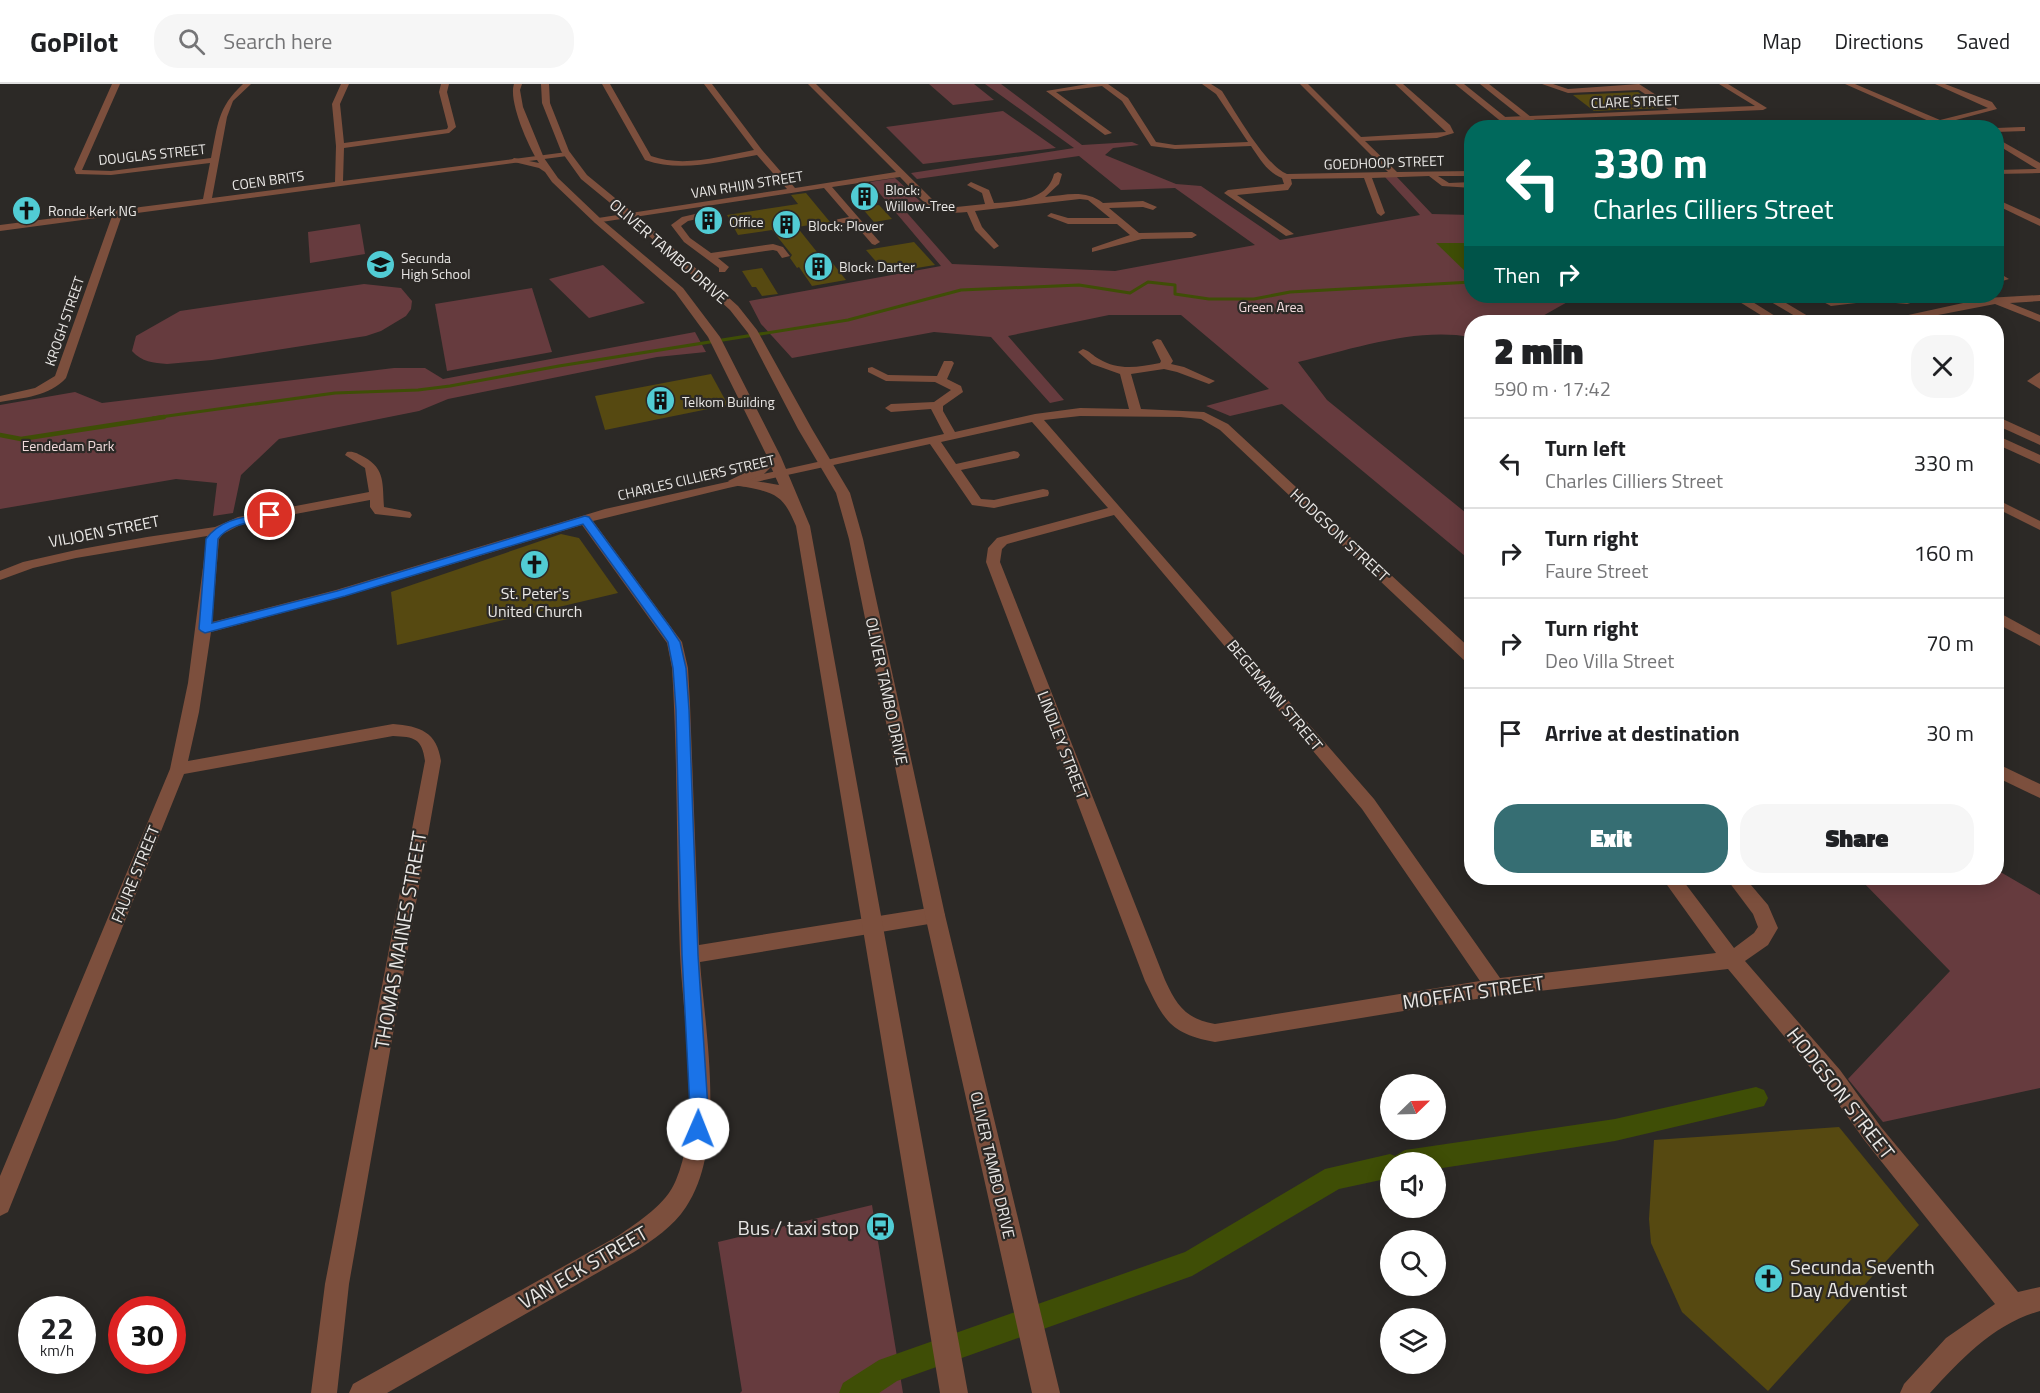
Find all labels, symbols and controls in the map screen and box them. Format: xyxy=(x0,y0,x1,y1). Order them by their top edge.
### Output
search box xyxy=(154,14,574,68)
text: GoPilot xyxy=(30,20,118,63)
text: Search here xyxy=(223,24,332,58)
icon: search xyxy=(175,25,208,58)
text: Map xyxy=(1762,25,1802,57)
text: Directions xyxy=(1835,25,1924,57)
text: Saved xyxy=(1957,25,2010,57)
street label: CLARE STREET xyxy=(1590,89,1680,113)
text: 330 m xyxy=(1593,130,1708,194)
street label: DOUGLAS STREET xyxy=(97,138,207,170)
icon: left xyxy=(1494,144,1572,222)
street label: GOEDHOOP STREET xyxy=(1323,149,1445,175)
street label: COEN BRITS xyxy=(231,165,305,195)
street label: VAN RHIJN STREET xyxy=(690,165,805,203)
place label: Block: Willow-Tree xyxy=(885,179,955,216)
building icon: Block: Willow-Tree xyxy=(848,181,880,213)
text: Charles Cilliers Street xyxy=(1593,188,1834,229)
street label: OLIVER TAMBO DRIVE xyxy=(604,193,734,310)
church icon: Ronde Kerk NG xyxy=(11,194,43,226)
place label: Ronde Kerk NG xyxy=(48,200,137,221)
building icon: Office xyxy=(692,205,724,237)
building icon: Block: Plover xyxy=(771,209,803,241)
place label: Office xyxy=(729,211,764,232)
place label: Block: Plover xyxy=(808,215,884,236)
place label: Secunda High School xyxy=(401,247,471,284)
school or university icon: Secunda High School xyxy=(364,249,396,281)
building icon: Block: Darter xyxy=(802,250,834,282)
place label: Block: Darter xyxy=(839,256,915,277)
text: Then xyxy=(1494,258,1540,292)
icon: right xyxy=(1552,258,1585,291)
street label: KROGH STREET xyxy=(39,273,89,369)
park label: Green Area xyxy=(1238,296,1304,317)
text: 2 min xyxy=(1494,323,1583,378)
button: close xyxy=(1911,335,1974,398)
text: 590 m · 17:42 xyxy=(1494,373,1611,404)
building icon: Telkom Building xyxy=(645,385,677,417)
place label: Telkom Building xyxy=(682,391,775,412)
text: Turn left xyxy=(1545,431,1626,465)
park label: Eendedam Park xyxy=(22,435,115,456)
text: 330 m xyxy=(1914,446,1974,480)
icon: left xyxy=(1494,447,1527,480)
street label: CHARLES CILLIERS STREET xyxy=(615,449,777,505)
text: Charles Cilliers Street xyxy=(1545,465,1723,496)
street label: HODGSON STREET xyxy=(1285,483,1395,588)
pin xyxy=(244,489,295,540)
icon: arrive xyxy=(253,498,286,531)
street label: VILJOEN STREET xyxy=(47,508,162,553)
text: Turn right xyxy=(1545,521,1639,555)
text: 160 m xyxy=(1914,536,1974,570)
icon: right xyxy=(1494,537,1527,570)
church icon: St. Peter's United Church xyxy=(519,549,551,581)
text: Faure Street xyxy=(1545,555,1648,586)
place label: St. Peter's United Church xyxy=(488,581,582,623)
text: Turn right xyxy=(1545,611,1639,645)
street label: OLIVER TAMBO DRIVE xyxy=(860,615,914,767)
text: 70 m xyxy=(1926,626,1974,660)
icon: right xyxy=(1494,627,1527,660)
street label: BEGEMANN STREET xyxy=(1221,634,1329,756)
text: Deo Villa Street xyxy=(1545,645,1674,676)
street label: LINDLEY STREET xyxy=(1031,687,1095,803)
text: Arrive at destination xyxy=(1545,716,1740,750)
text: 30 m xyxy=(1926,716,1974,750)
icon: arrive xyxy=(1494,717,1527,750)
button: Exit xyxy=(1494,804,1728,873)
button: Share xyxy=(1740,804,1974,873)
street label: FAURE STREET xyxy=(105,821,166,926)
street label: THOMAS MAINES STREET xyxy=(366,828,435,1051)
street label: MOFFAT STREET xyxy=(1400,967,1546,1017)
street label: HODGSON STREET xyxy=(1779,1020,1903,1166)
north arrow xyxy=(1380,1074,1446,1140)
map controls xyxy=(1380,1074,1446,1374)
street label: OLIVER TAMBO DRIVE xyxy=(964,1089,1022,1241)
position arrow xyxy=(666,1097,730,1161)
button: sound xyxy=(1380,1152,1446,1218)
bus stop icon: Bus / taxi stop xyxy=(864,1211,896,1243)
place label: Bus / taxi stop xyxy=(737,1212,859,1243)
street label: VAN ECK STREET xyxy=(513,1217,654,1317)
button: search xyxy=(1380,1230,1446,1296)
place label: Secunda Seventh Day Adventist xyxy=(1790,1251,1935,1305)
church icon: Secunda Seventh Day Adventist xyxy=(1753,1262,1785,1294)
speed limit sign: 30 xyxy=(108,1296,186,1374)
text: 22 xyxy=(40,1305,74,1351)
button: layers xyxy=(1380,1308,1446,1374)
text: km/h xyxy=(40,1339,74,1362)

